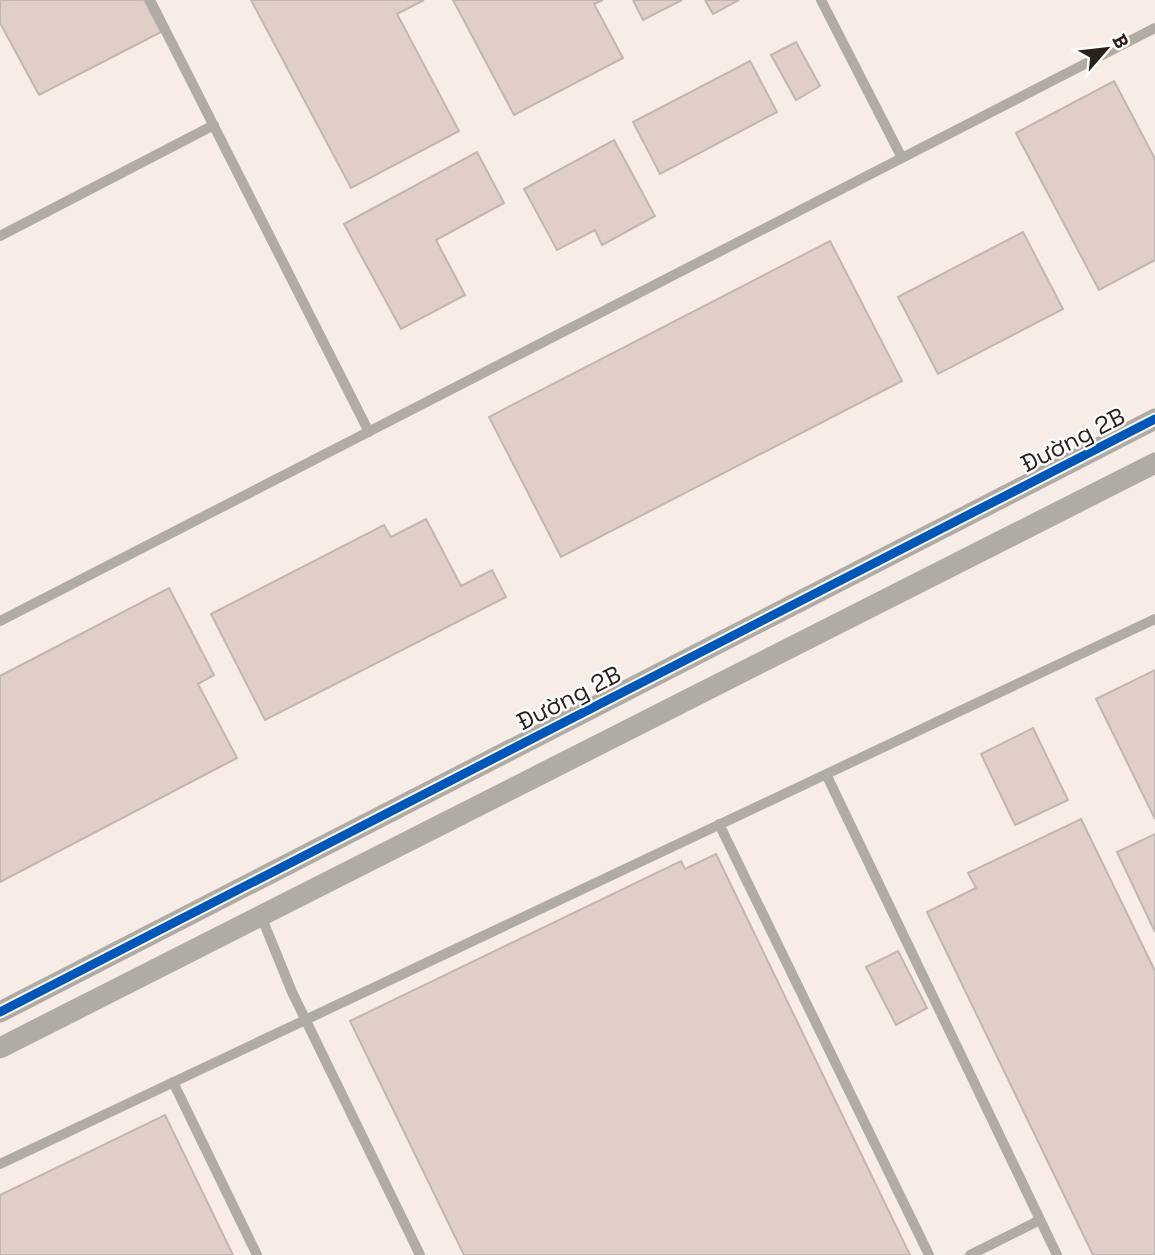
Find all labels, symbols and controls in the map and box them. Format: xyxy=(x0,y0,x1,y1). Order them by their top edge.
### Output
north arrow xyxy=(1071,14,1141,84)
text: B xyxy=(1107,30,1135,53)
street label: Đường 2B xyxy=(1015,400,1130,479)
street label: Đường 2B xyxy=(511,658,626,737)

